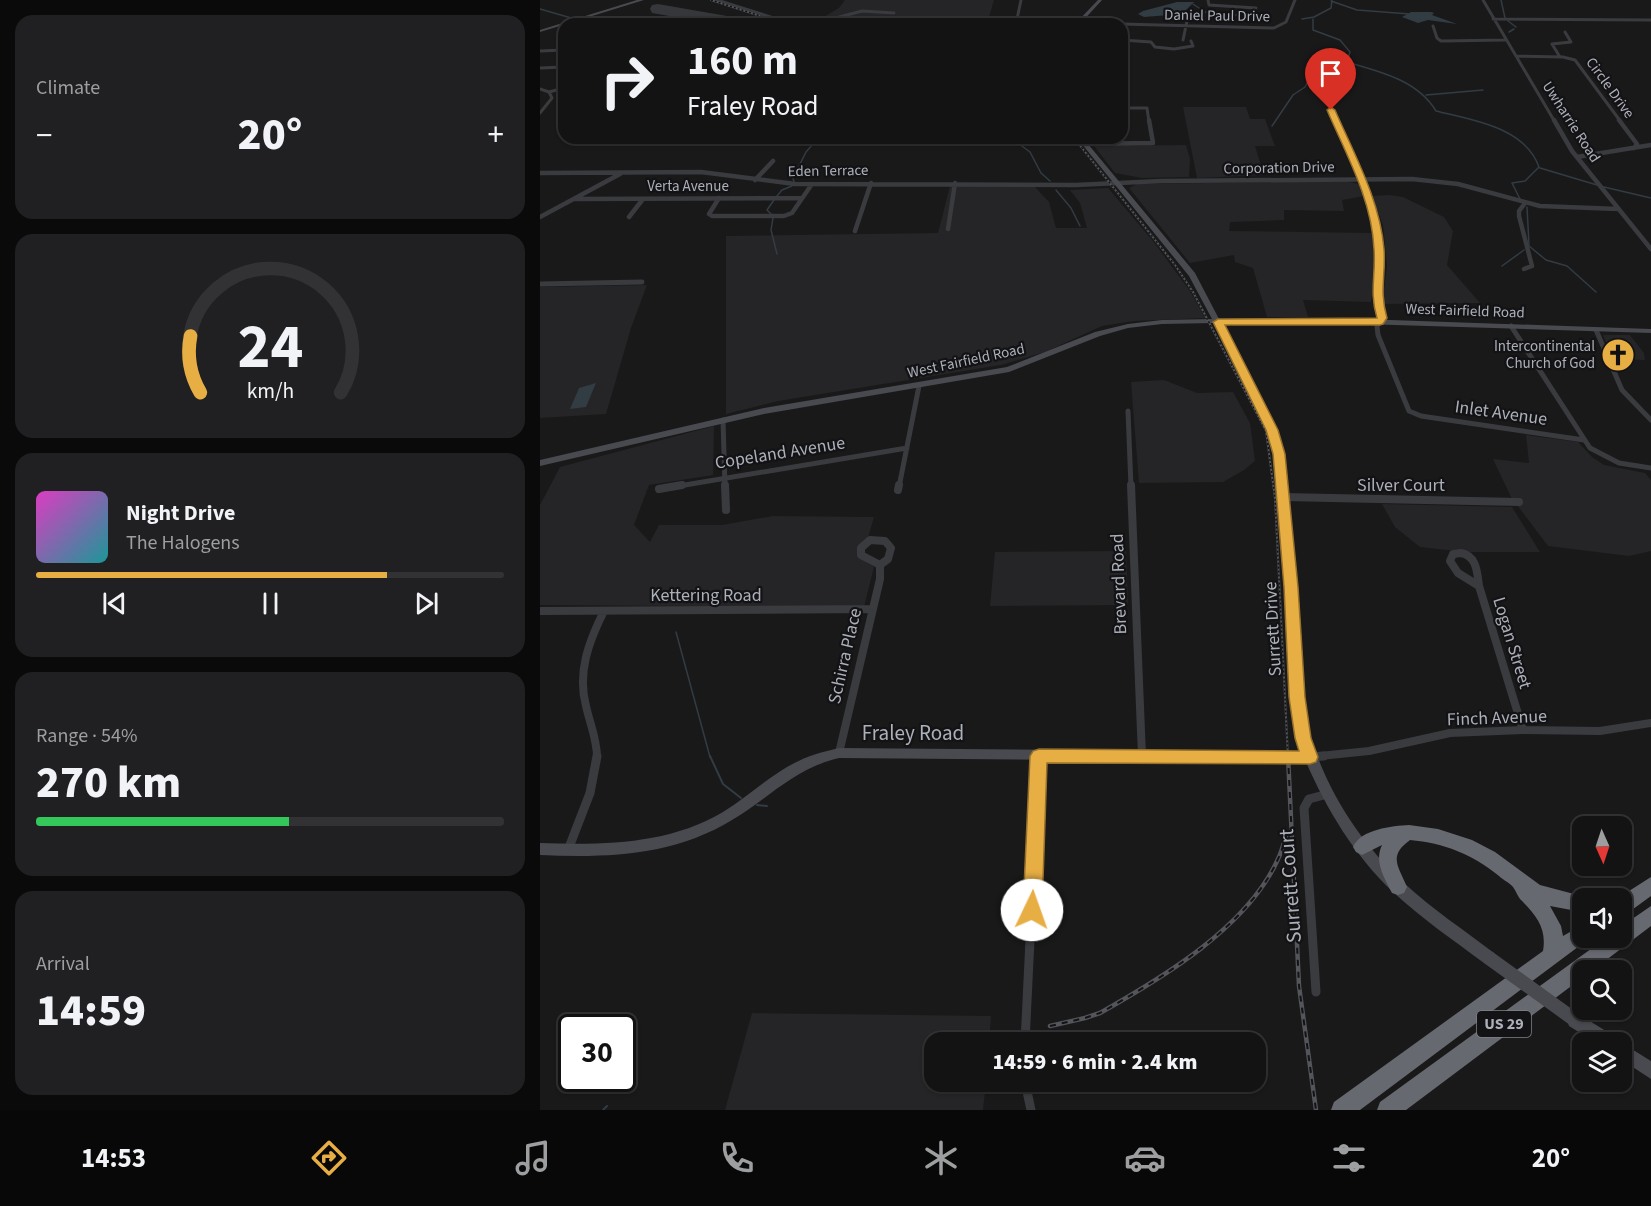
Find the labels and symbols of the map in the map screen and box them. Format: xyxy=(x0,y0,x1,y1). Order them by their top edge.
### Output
street label: Daniel Paul Drive xyxy=(1164,5,1270,27)
pin xyxy=(1305,48,1356,110)
street label: Circle Drive xyxy=(1581,53,1639,123)
street label: Uwharrie Road xyxy=(1537,77,1605,167)
street label: Corporation Drive xyxy=(1223,157,1335,179)
street label: Eden Terrace xyxy=(787,160,869,182)
street label: Verta Avenue xyxy=(647,176,729,197)
street label: West Fairfield Road xyxy=(1405,298,1525,324)
place label: Intercontinental Church of God xyxy=(1494,336,1595,374)
church icon: Intercontinental Church of God xyxy=(1600,337,1636,373)
street label: West Fairfield Road xyxy=(905,338,1027,384)
street label: Inlet Avenue xyxy=(1453,394,1549,432)
street label: Copeland Avenue xyxy=(713,430,847,476)
street label: Silver Court xyxy=(1357,473,1445,498)
street label: Brevard Road xyxy=(1105,533,1133,635)
street label: Surrett Drive xyxy=(1258,581,1288,677)
street label: Kettering Road xyxy=(650,583,762,608)
street label: Logan Street xyxy=(1486,594,1538,692)
street label: Schirra Place xyxy=(822,606,868,706)
street label: Finch Avenue xyxy=(1446,704,1548,732)
street label: Fraley Road xyxy=(862,718,964,748)
north arrow xyxy=(1572,816,1632,876)
street label: Surrett Court xyxy=(1271,828,1309,944)
position arrow xyxy=(1000,878,1064,942)
road number: US 29 xyxy=(1477,1011,1531,1037)
speed limit sign: 30 xyxy=(558,1014,636,1092)

